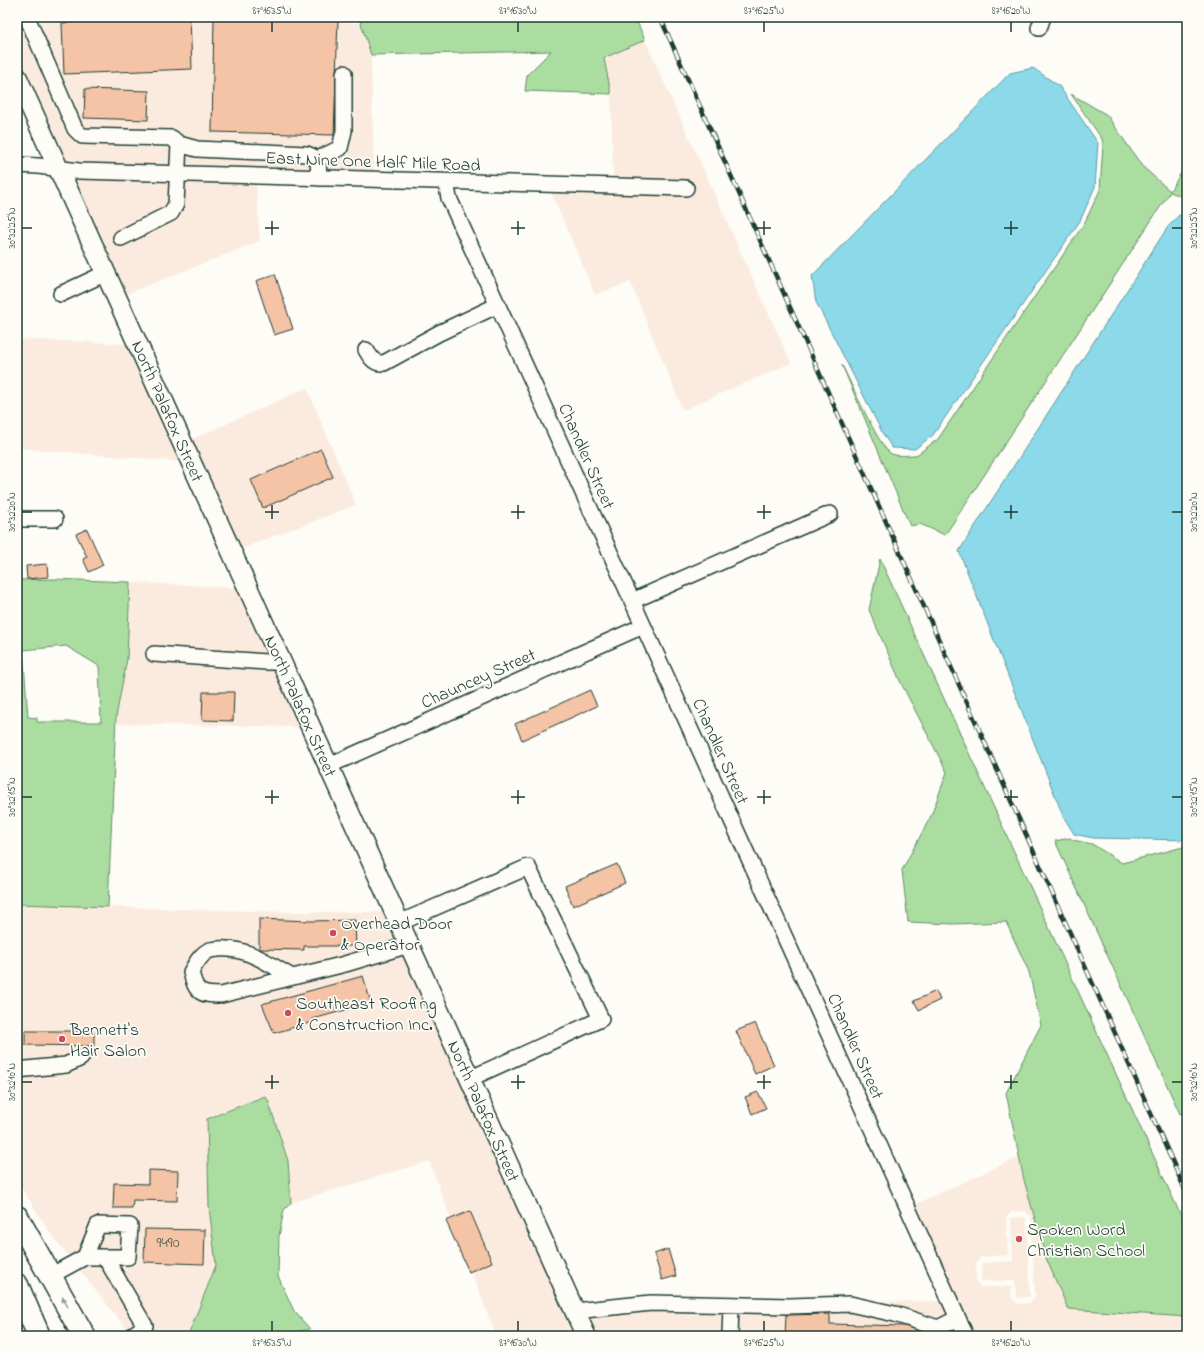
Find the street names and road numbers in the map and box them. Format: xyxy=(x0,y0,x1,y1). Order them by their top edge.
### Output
street label: East Nine One Half Mile Road xyxy=(265,146,481,180)
street label: North Palafox Street xyxy=(123,337,209,487)
street label: Chandler Street xyxy=(550,400,620,514)
street label: North Palafox Street xyxy=(256,632,342,782)
street label: Chauncey Street xyxy=(417,643,540,717)
street label: Chandler Street xyxy=(684,695,754,809)
street label: Chandler Street xyxy=(819,990,889,1104)
street label: North Palafox Street xyxy=(439,1037,525,1187)

